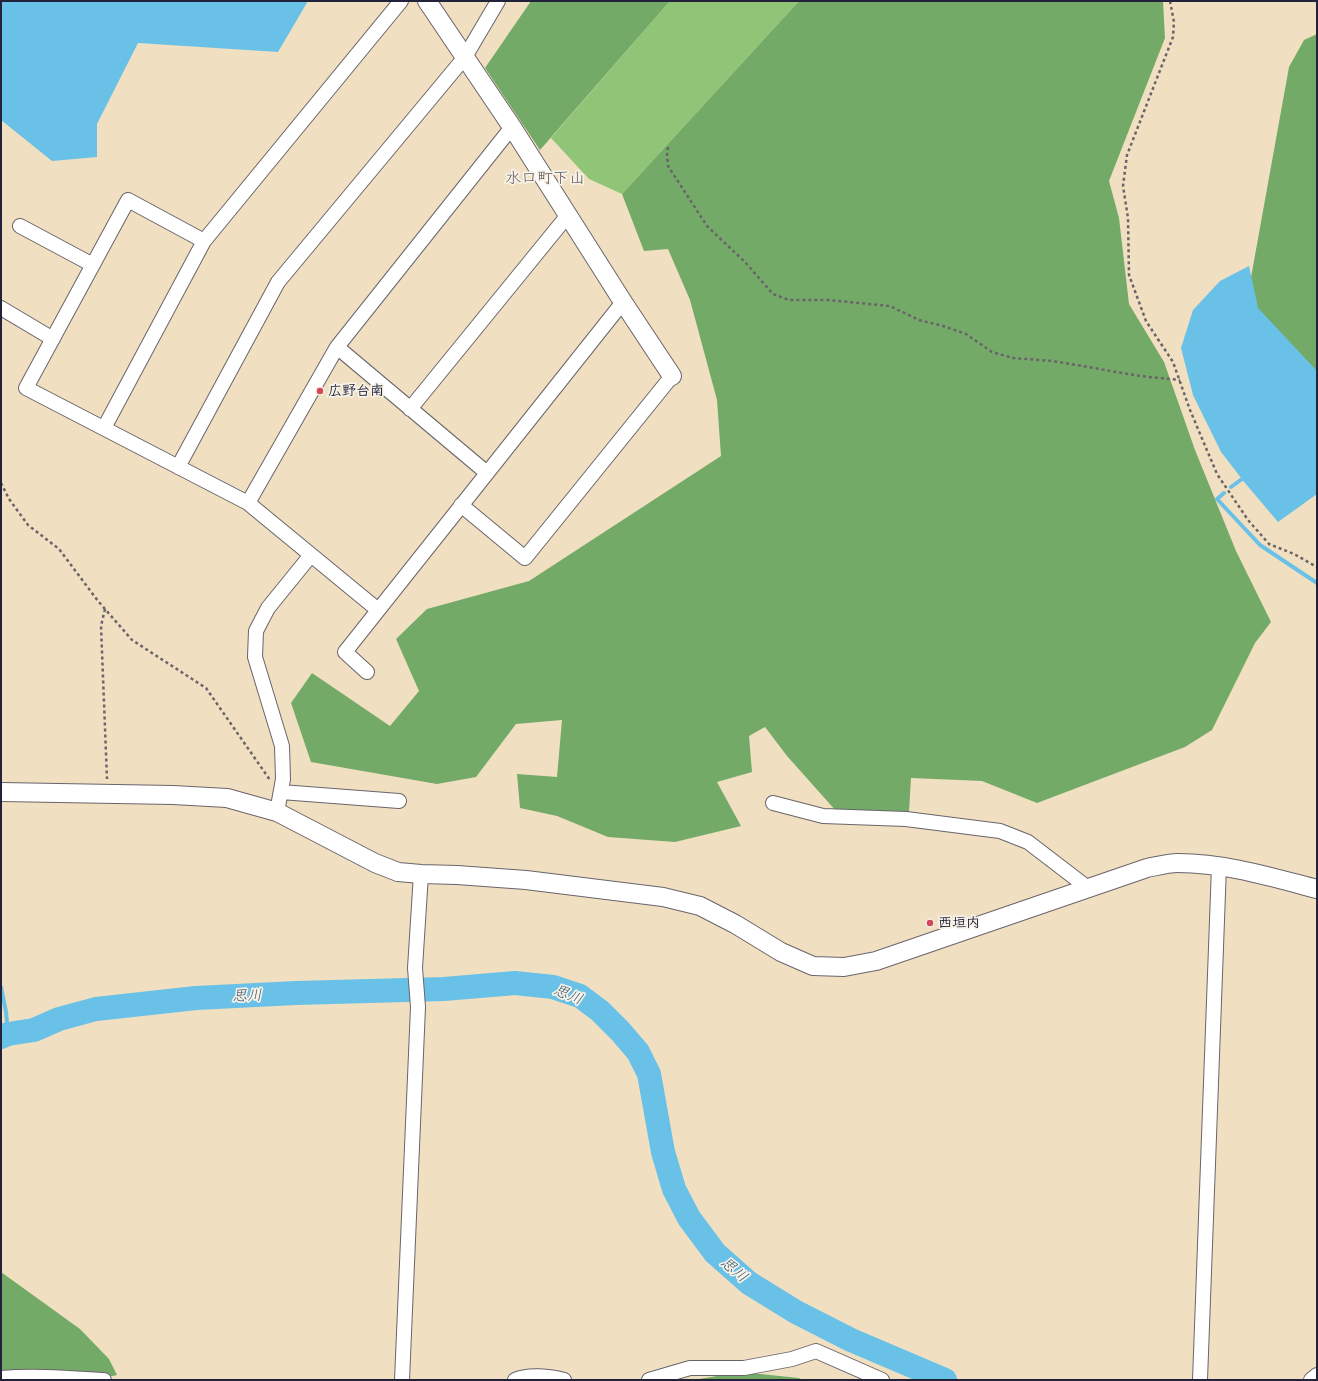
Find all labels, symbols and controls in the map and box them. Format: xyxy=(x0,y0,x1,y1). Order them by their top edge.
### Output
district label: 水口町下山 xyxy=(505,168,585,188)
place label: 広野台南 xyxy=(328,383,384,399)
marker: 広野台南 xyxy=(315,386,325,396)
place label: 西垣内 xyxy=(938,915,980,931)
marker: 西垣内 xyxy=(925,918,935,928)
water label: 思川 xyxy=(551,981,585,1009)
water label: 思川 xyxy=(232,986,262,1006)
water label: 思川 xyxy=(717,1253,751,1287)

